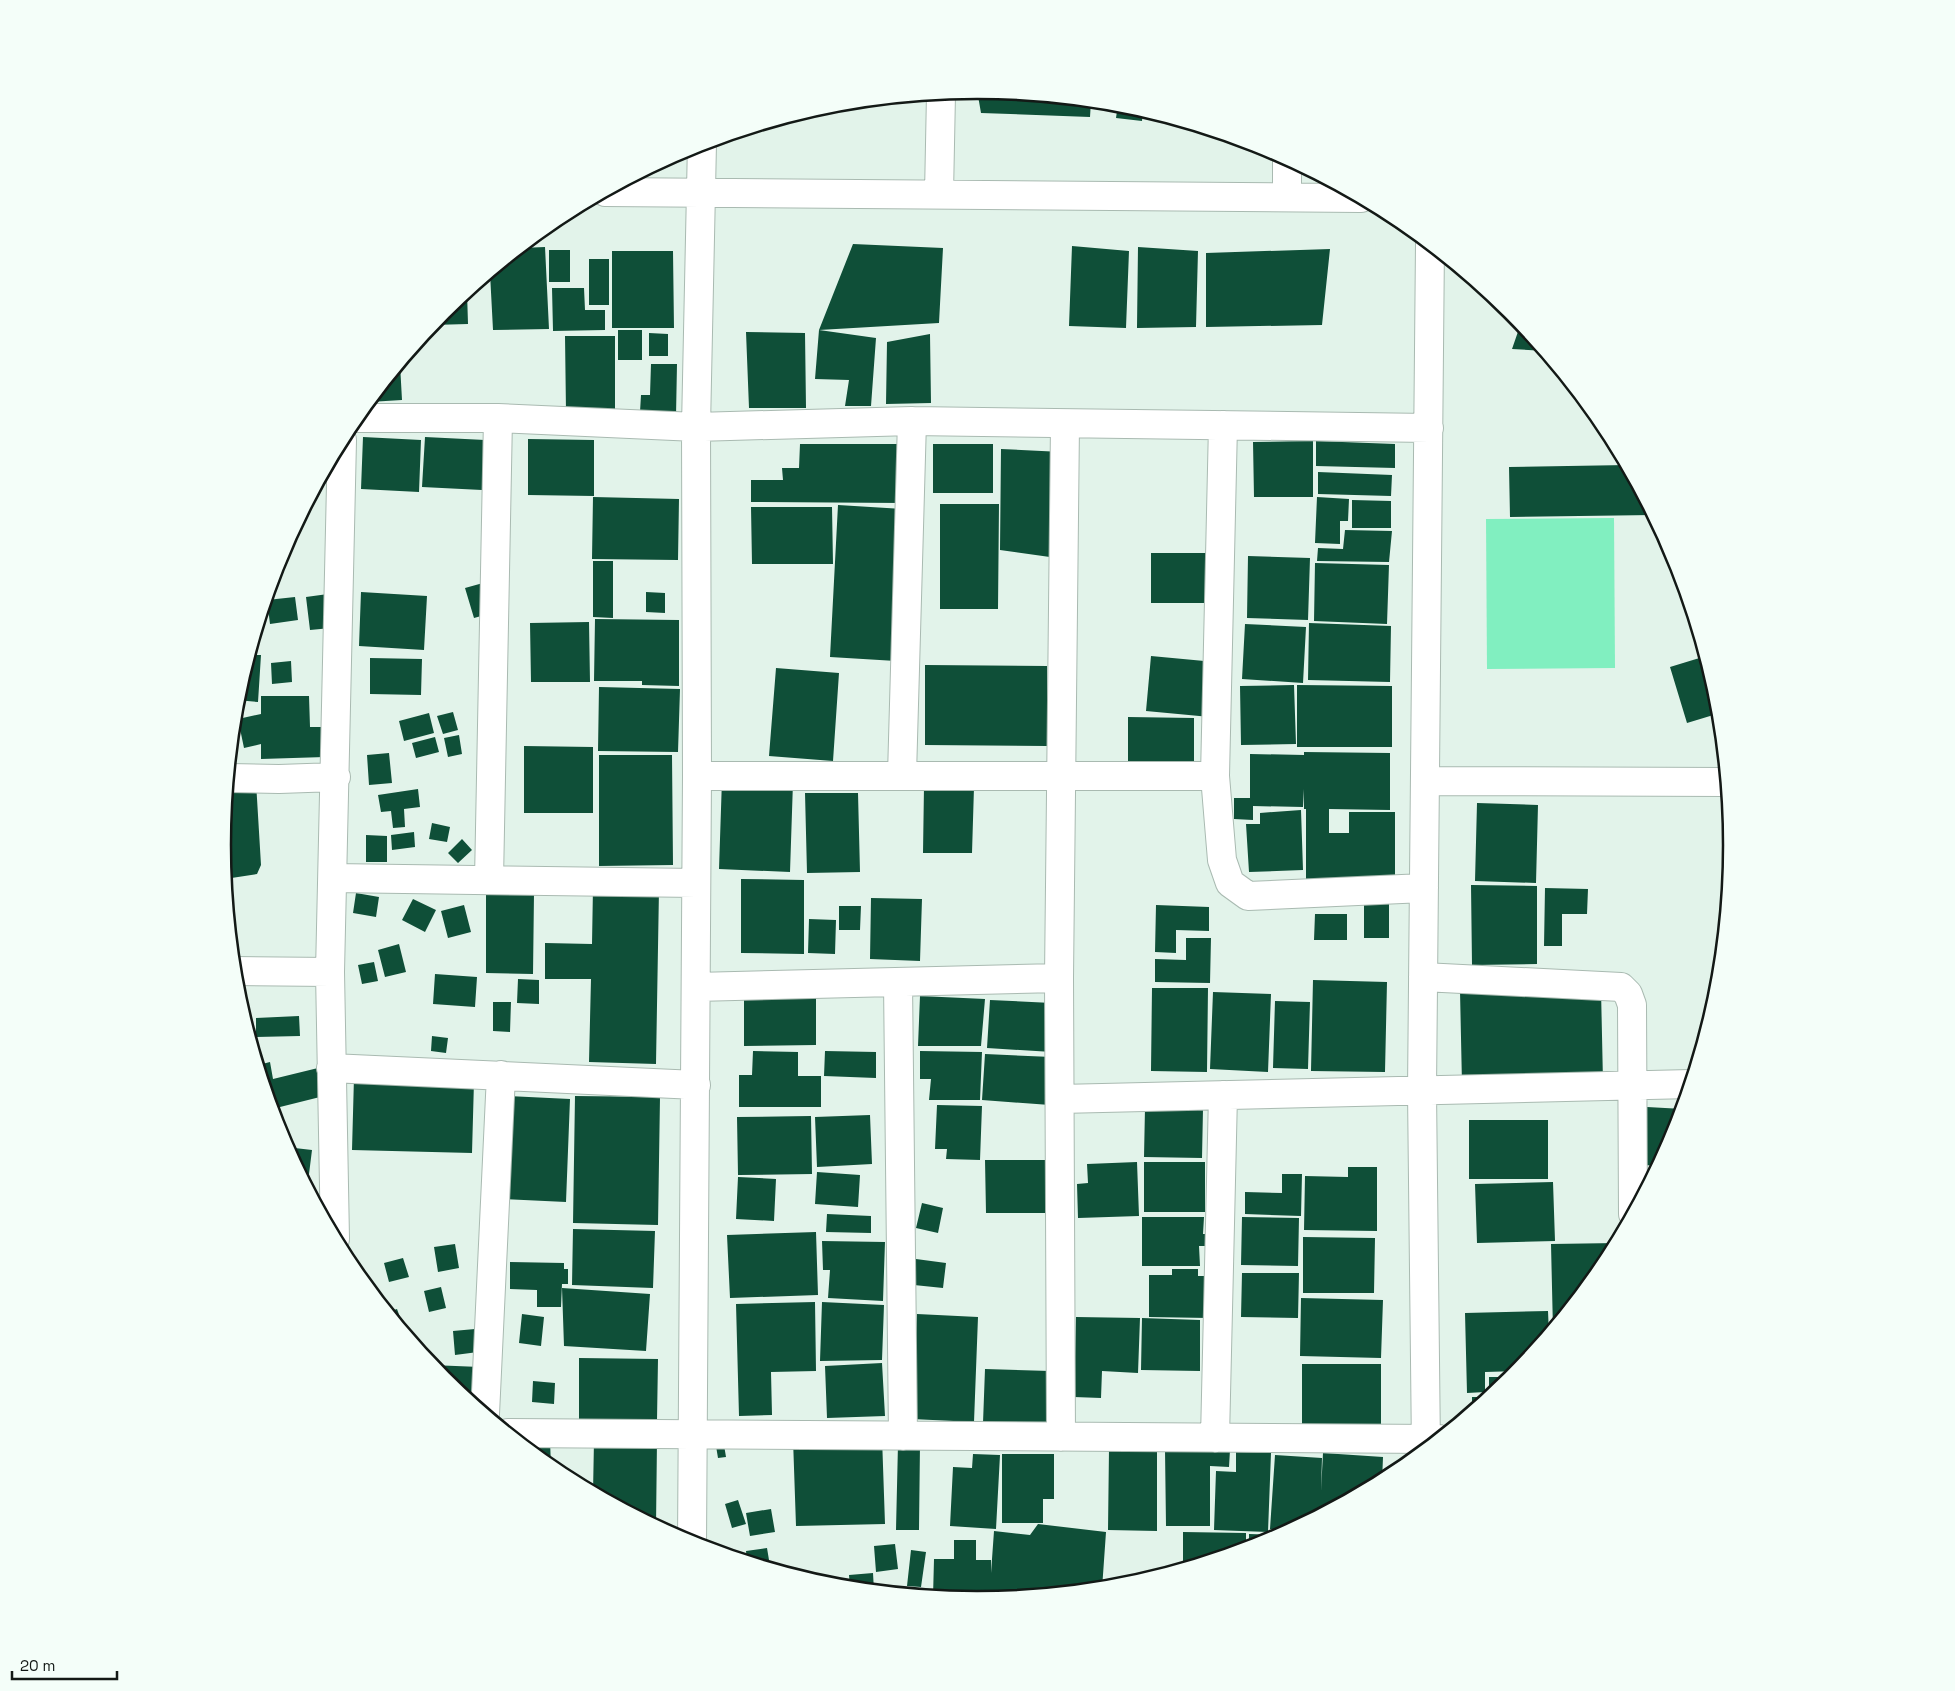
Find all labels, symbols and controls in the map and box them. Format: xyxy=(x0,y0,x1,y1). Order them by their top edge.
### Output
scale bar xyxy=(12,1648,118,1680)
text: 20 m xyxy=(20,1656,55,1675)

